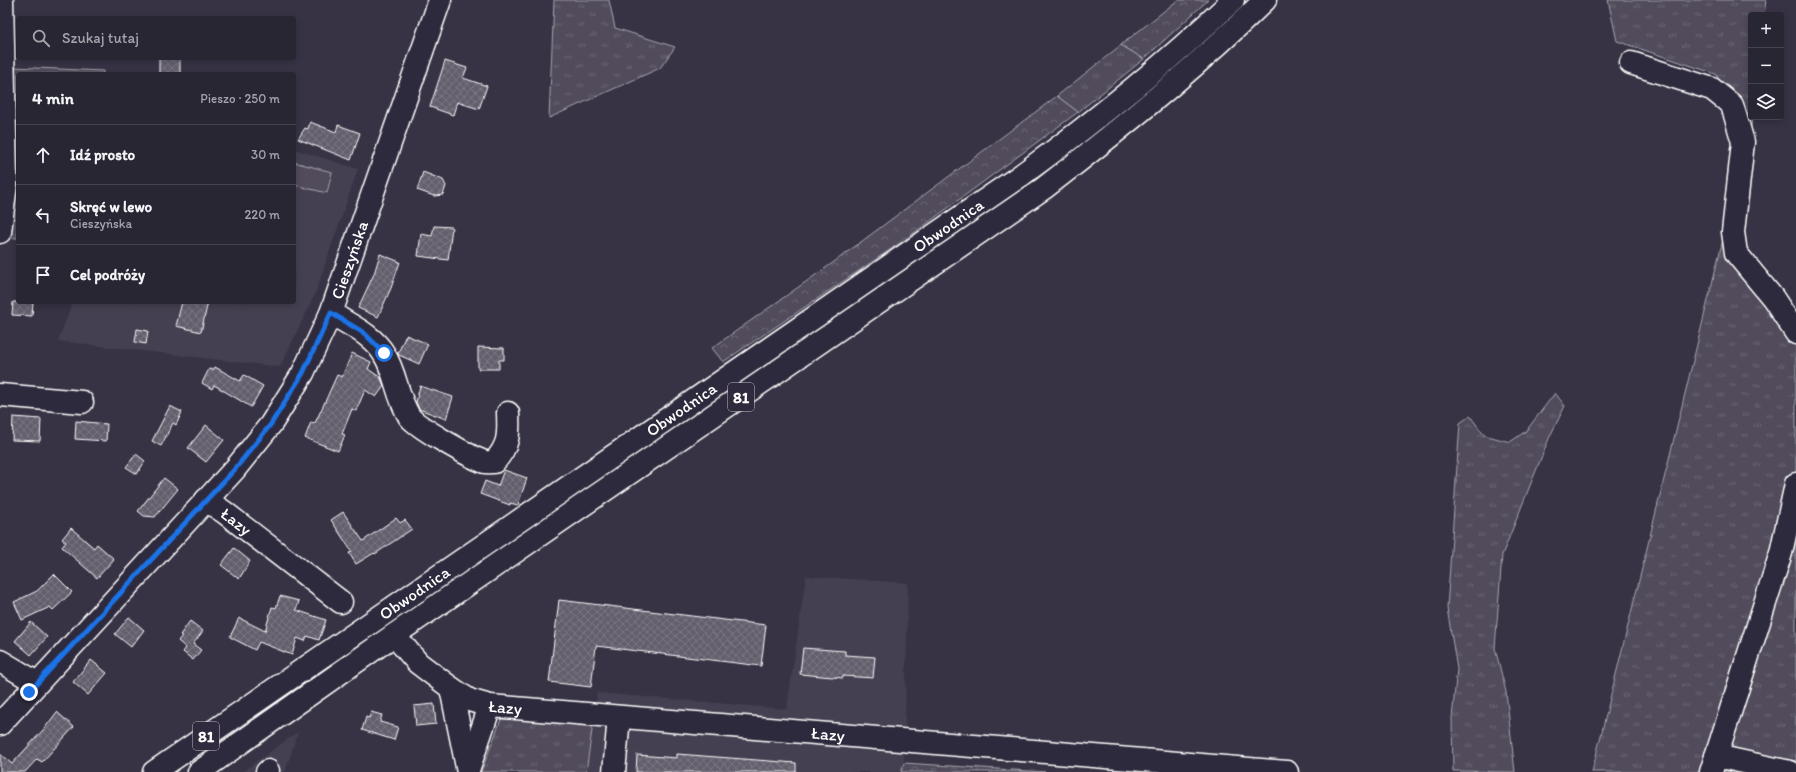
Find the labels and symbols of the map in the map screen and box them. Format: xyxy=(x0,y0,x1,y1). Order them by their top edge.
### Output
street label: Obwodnica xyxy=(909,194,987,257)
street label: Cieszyńska xyxy=(327,218,372,302)
route start xyxy=(375,344,393,362)
street label: Obwodnica xyxy=(642,378,720,440)
road number: 81 xyxy=(728,383,754,411)
street label: Łazy xyxy=(217,503,256,540)
street label: Obwodnica xyxy=(375,561,454,624)
route end xyxy=(20,683,38,701)
street label: Łazy xyxy=(488,696,523,719)
road number: 81 xyxy=(193,722,219,750)
street label: Łazy xyxy=(811,723,846,745)

